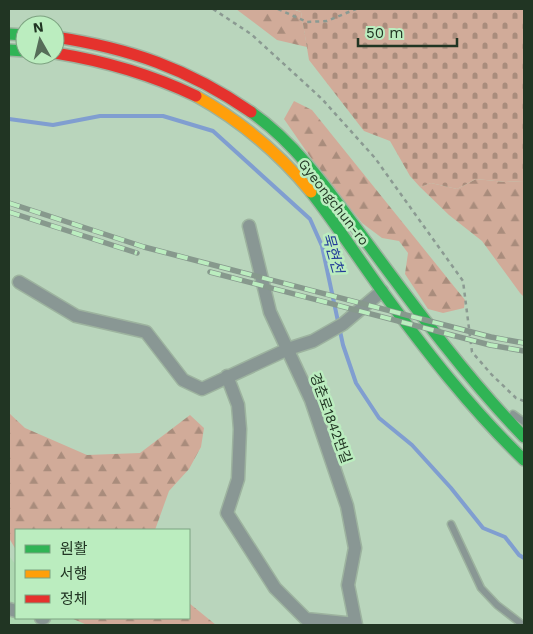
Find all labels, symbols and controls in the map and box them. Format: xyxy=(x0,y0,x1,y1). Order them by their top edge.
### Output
north arrow xyxy=(15,15,65,65)
scale bar xyxy=(358,15,457,47)
text: N xyxy=(32,18,44,36)
text: 50 m xyxy=(366,24,403,42)
street label: Gyeongchun-ro xyxy=(295,156,373,248)
water label: 묵현천 xyxy=(319,231,348,277)
street label: 경춘로1842번길 xyxy=(307,371,355,465)
legend xyxy=(15,529,190,619)
text: 원활 xyxy=(60,540,88,558)
text: 서행 xyxy=(60,565,88,583)
text: 정체 xyxy=(60,590,88,608)

